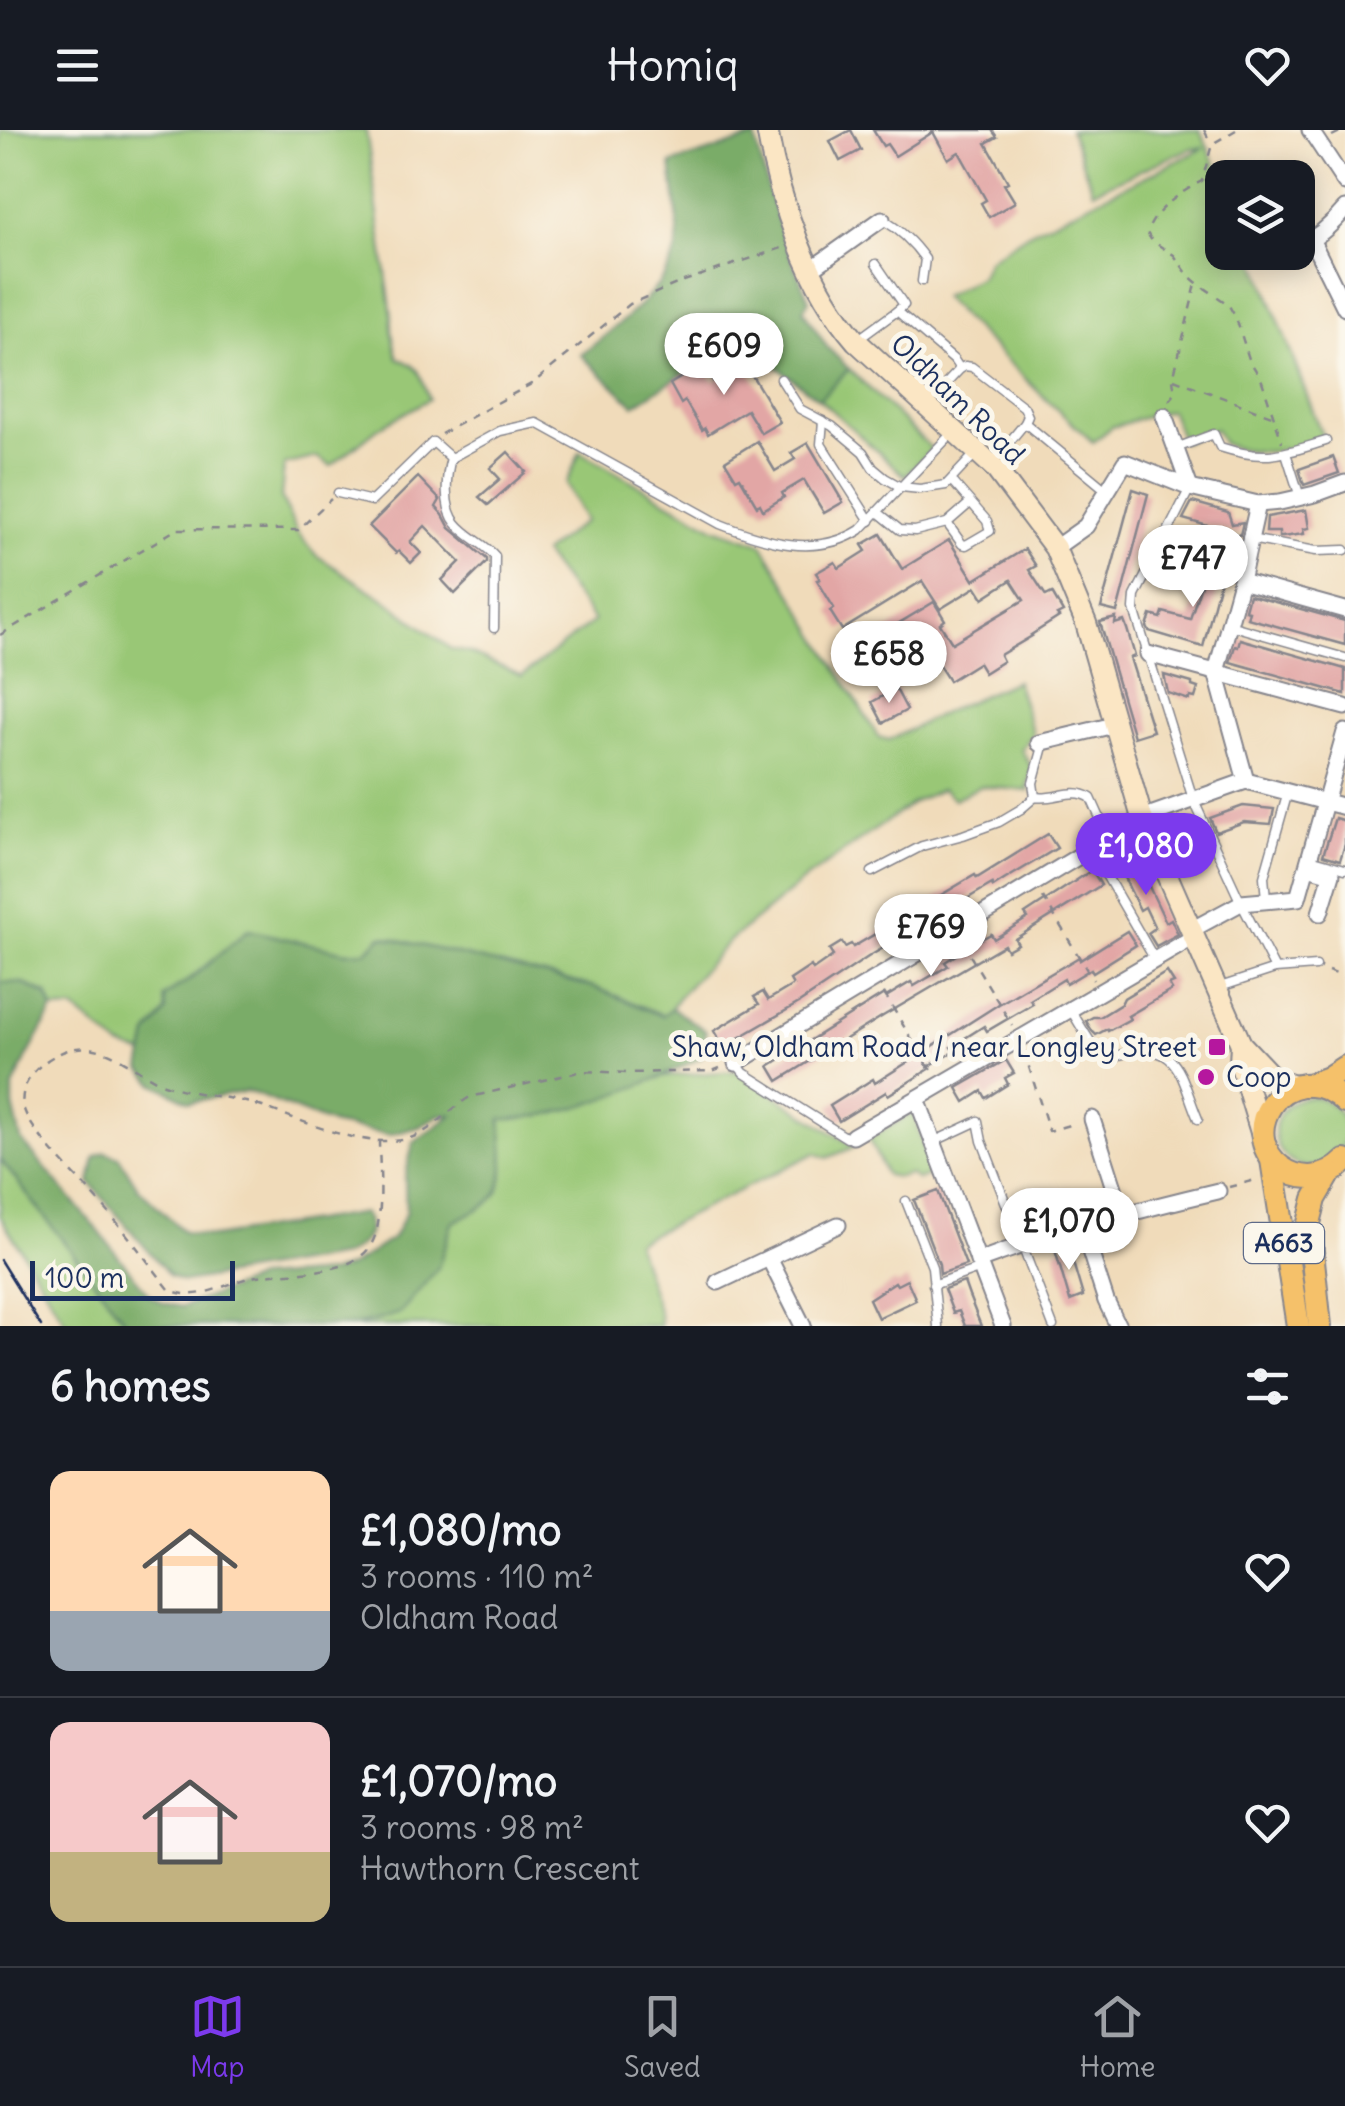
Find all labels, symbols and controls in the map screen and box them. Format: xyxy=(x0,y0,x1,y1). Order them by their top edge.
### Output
text: Homiq xyxy=(606,37,739,93)
icon: menu xyxy=(50,38,105,93)
icon: heart xyxy=(1240,38,1295,93)
map controls xyxy=(1205,160,1315,270)
button: layers xyxy=(1205,160,1315,270)
pin: £609 xyxy=(665,313,783,398)
text: £609 xyxy=(686,325,762,366)
street label: Oldham Road xyxy=(883,326,1033,472)
pin: £747 xyxy=(1134,525,1252,610)
text: £747 xyxy=(1160,537,1226,578)
pin: £658 xyxy=(830,621,948,706)
text: £658 xyxy=(853,633,925,674)
pin: £1,080 xyxy=(1065,813,1227,898)
text: £1,080 xyxy=(1098,825,1194,866)
pin: £769 xyxy=(872,894,990,979)
text: £769 xyxy=(896,906,966,947)
place label: Shaw, Oldham Road / near Longley Street xyxy=(672,1029,1197,1065)
marker: Shaw, Oldham Road / near Longley Street xyxy=(1206,1036,1228,1058)
place label: Coop xyxy=(1226,1059,1292,1095)
marker: Coop xyxy=(1195,1066,1217,1088)
pin: £1,070 xyxy=(988,1188,1150,1273)
text: £1,070 xyxy=(1022,1200,1116,1241)
road number: A663 xyxy=(1244,1223,1324,1263)
scale bar xyxy=(30,1256,235,1300)
text: 100 m xyxy=(45,1260,124,1296)
icon: filters xyxy=(1240,1359,1295,1414)
text: 6 homes xyxy=(50,1360,211,1412)
text: £1,080/mo xyxy=(360,1504,562,1556)
icon: home xyxy=(130,1511,250,1631)
icon: heart xyxy=(1240,1544,1295,1599)
text: 3 rooms · 110 m² xyxy=(360,1556,594,1597)
text: Oldham Road xyxy=(360,1597,558,1638)
text: £1,070/mo xyxy=(360,1755,557,1807)
icon: home xyxy=(130,1762,250,1882)
icon: heart xyxy=(1240,1795,1295,1850)
text: 3 rooms · 98 m² xyxy=(360,1807,584,1848)
text: Hawthorn Crescent xyxy=(360,1848,640,1889)
tab: Map xyxy=(190,1989,245,2085)
tab: Saved xyxy=(624,1989,701,2085)
tab: Home xyxy=(1080,1989,1155,2085)

